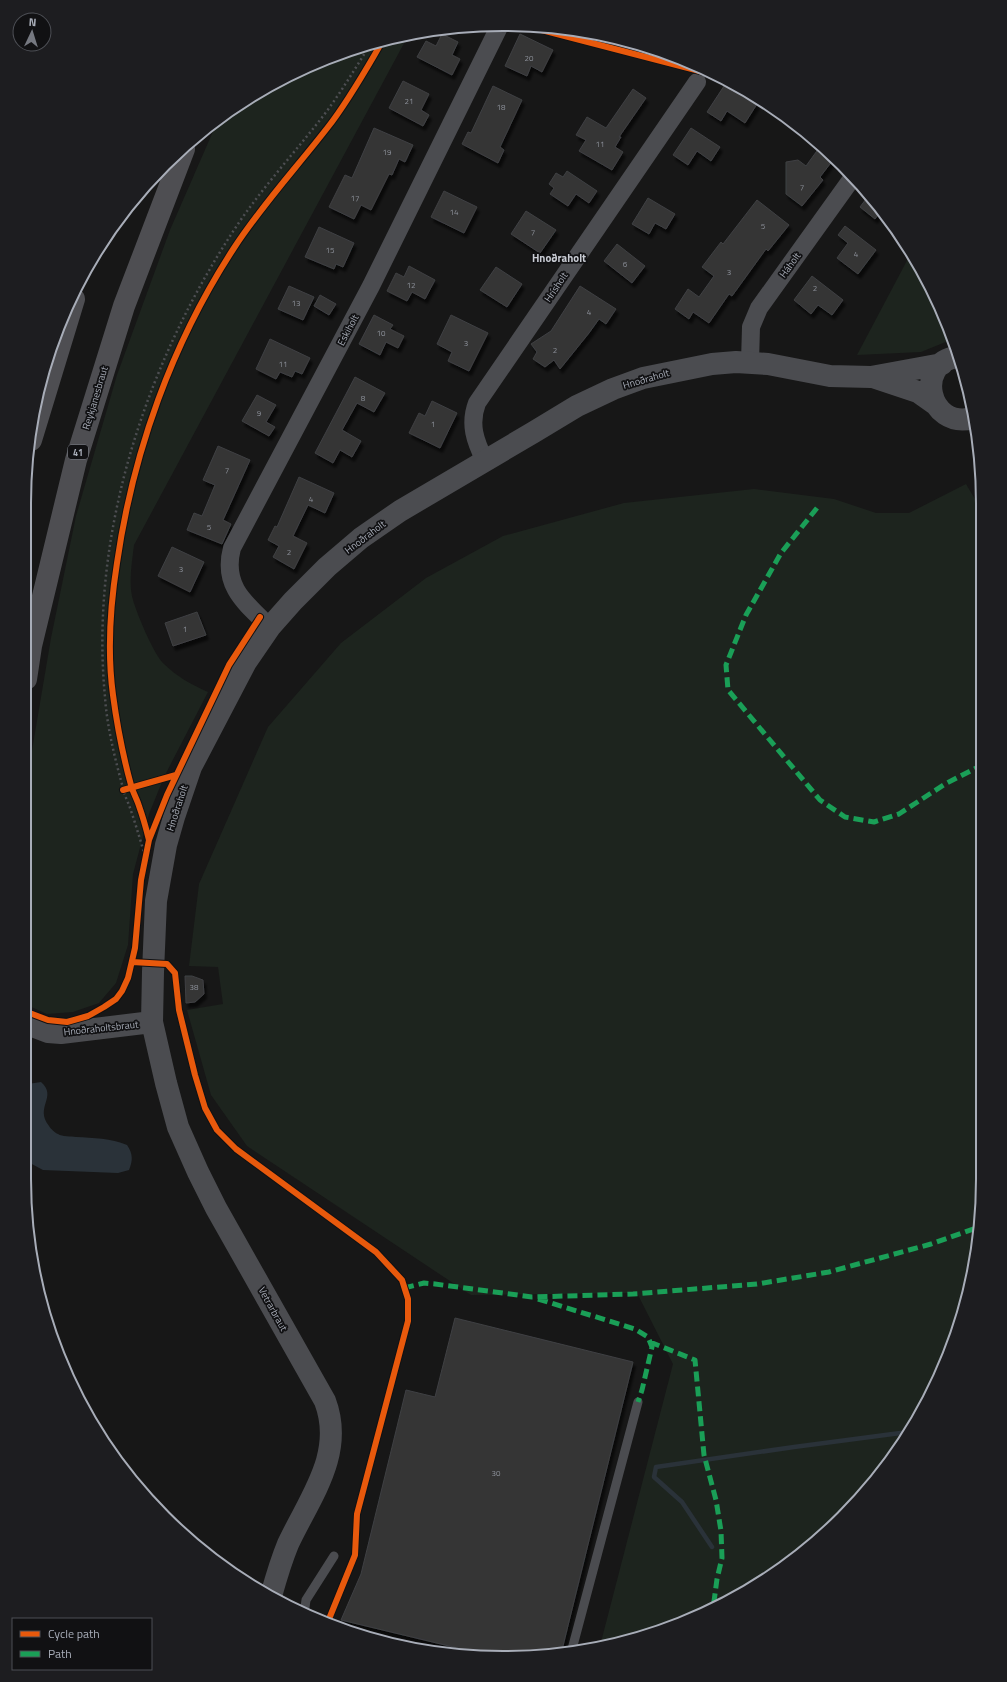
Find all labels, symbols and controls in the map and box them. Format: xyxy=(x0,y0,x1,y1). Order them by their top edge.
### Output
north arrow xyxy=(12,12,52,52)
text: N xyxy=(28,14,37,30)
house number: 20 xyxy=(525,52,534,64)
house number: 21 xyxy=(405,95,413,107)
house number: 18 xyxy=(497,101,506,113)
house number: 11 xyxy=(596,138,604,150)
house number: 19 xyxy=(383,146,392,158)
house number: 7 xyxy=(800,181,804,193)
house number: 17 xyxy=(351,192,359,204)
house number: 14 xyxy=(450,206,459,218)
house number: 5 xyxy=(761,220,766,232)
house number: 7 xyxy=(531,226,535,238)
house number: 15 xyxy=(326,244,335,256)
house number: 4 xyxy=(854,248,859,260)
street label: Háholt xyxy=(776,249,805,281)
district label: Hnoðraholt xyxy=(532,250,586,266)
house number: 6 xyxy=(623,258,628,270)
house number: 3 xyxy=(727,266,731,278)
street label: Hrísholt xyxy=(540,269,572,305)
house number: 12 xyxy=(407,279,415,291)
house number: 2 xyxy=(813,282,817,294)
house number: 13 xyxy=(292,297,300,309)
house number: 4 xyxy=(587,306,592,318)
street label: Eskiholt xyxy=(333,311,363,348)
house number: 10 xyxy=(377,327,386,339)
house number: 3 xyxy=(464,337,468,349)
house number: 2 xyxy=(553,344,557,356)
house number: 11 xyxy=(279,358,287,370)
street label: Reykjanesbraut xyxy=(78,364,112,432)
street label: Hnoðraholt xyxy=(621,365,672,393)
house number: 8 xyxy=(361,392,366,404)
house number: 9 xyxy=(257,407,262,419)
house number: 1 xyxy=(431,418,435,430)
road number: 41 xyxy=(68,445,88,459)
house number: 7 xyxy=(225,464,229,476)
house number: 4 xyxy=(309,493,314,505)
street label: Hnoðraholt xyxy=(341,516,389,557)
house number: 5 xyxy=(207,521,212,533)
house number: 2 xyxy=(287,546,291,558)
house number: 3 xyxy=(179,563,183,575)
house number: 1 xyxy=(183,623,187,635)
street label: Hnoðraholt xyxy=(162,782,192,833)
house number: 38 xyxy=(190,981,199,993)
street label: Hnoðraholtsbraut xyxy=(63,1017,140,1039)
street label: Vetrarbraut xyxy=(255,1284,292,1334)
house number: 30 xyxy=(492,1467,501,1479)
legend xyxy=(12,1618,152,1670)
text: Cycle path xyxy=(48,1624,100,1643)
text: Path xyxy=(48,1644,72,1663)

